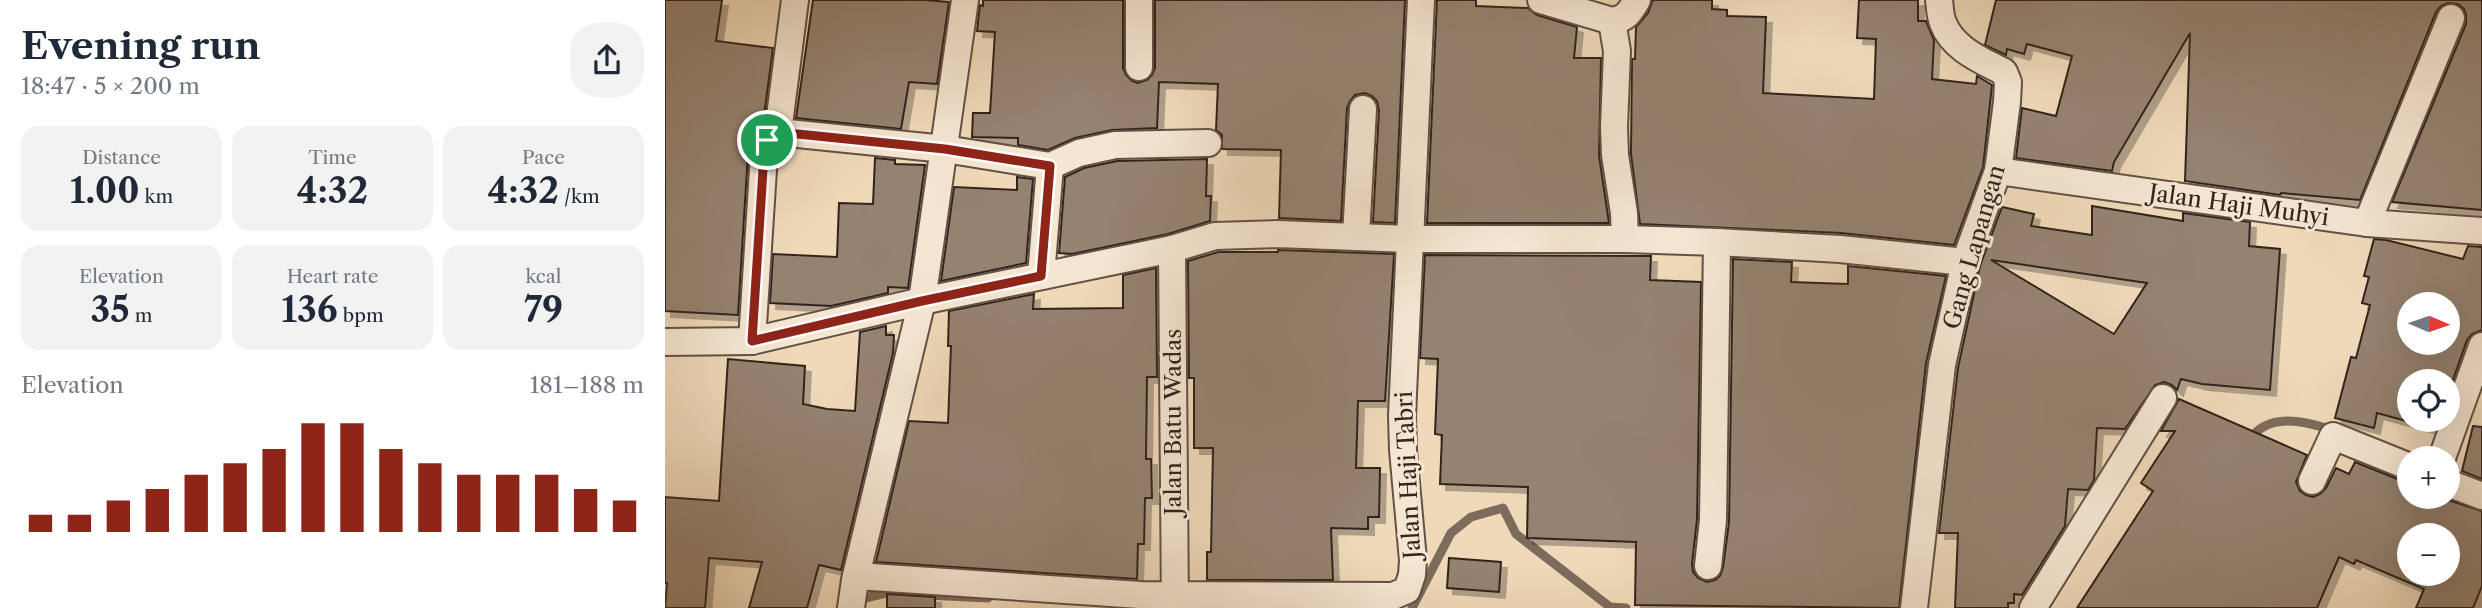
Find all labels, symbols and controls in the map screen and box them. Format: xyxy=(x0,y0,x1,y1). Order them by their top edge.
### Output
text: Evening run xyxy=(21,22,261,69)
button: share xyxy=(570,23,644,97)
text: 18:47 · 5 × 200 m xyxy=(21,72,200,100)
pin xyxy=(737,110,797,170)
icon: arrive xyxy=(748,121,786,159)
text: Distance xyxy=(82,146,161,169)
text: Time xyxy=(308,146,357,169)
text: Pace xyxy=(522,146,565,169)
street label: Gang Lapangan xyxy=(1937,162,2011,332)
text: 1.00 xyxy=(70,169,139,212)
text: 4:32 xyxy=(297,169,368,212)
text: 4:32 xyxy=(487,169,559,212)
street label: Jalan Haji Muhyi xyxy=(2144,178,2331,231)
text: km xyxy=(139,185,173,208)
text: /km xyxy=(559,185,600,208)
text: Elevation xyxy=(79,265,164,288)
text: Heart rate xyxy=(287,265,378,288)
text: kcal xyxy=(526,265,561,288)
text: 35 xyxy=(91,288,130,331)
text: 136 xyxy=(281,288,338,331)
text: 79 xyxy=(524,288,563,331)
north arrow xyxy=(2397,292,2461,355)
map controls xyxy=(2397,292,2460,586)
text: m xyxy=(130,304,152,327)
text: bpm xyxy=(338,304,384,327)
street label: Jalan Batu Wadas xyxy=(1159,329,1187,518)
button: locate xyxy=(2397,369,2460,432)
text: Elevation xyxy=(21,371,124,399)
text: 181–188 m xyxy=(530,371,644,399)
street label: Jalan Haji Tabri xyxy=(1390,390,1427,563)
button: + xyxy=(2397,446,2460,509)
button: − xyxy=(2397,523,2460,586)

